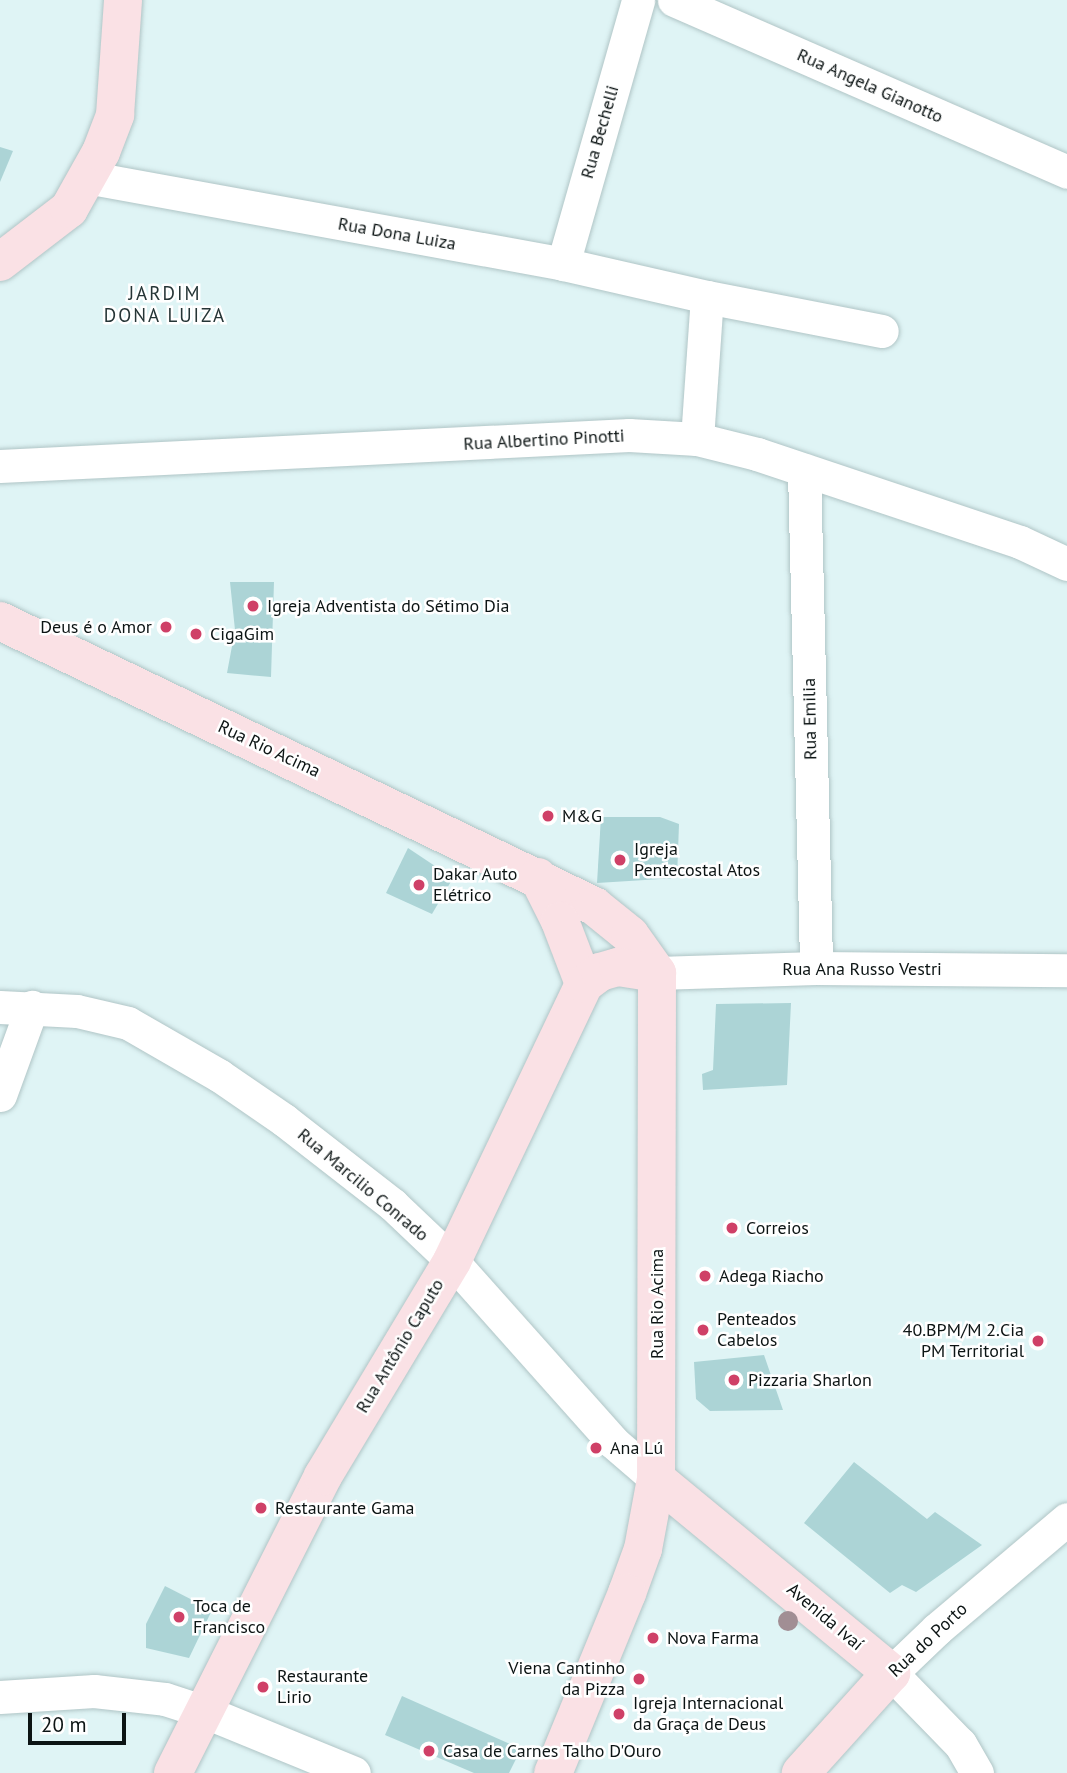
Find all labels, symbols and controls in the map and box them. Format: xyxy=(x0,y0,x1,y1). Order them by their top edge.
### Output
street label: Rua Angela Gianotto xyxy=(793,44,947,128)
street label: Rua Bechelli xyxy=(576,83,624,181)
street label: Rua Dona Luiza xyxy=(336,213,458,255)
district label: JARDIM DONA LUIZA xyxy=(105,283,225,327)
street label: Rua Albertino Pinotti xyxy=(463,425,625,455)
place label: Igreja Adventista do Sétimo Dia xyxy=(267,595,510,617)
marker: Igreja Adventista do Sétimo Dia xyxy=(245,598,261,614)
place label: Deus é o Amor xyxy=(40,616,152,638)
marker: Deus é o Amor xyxy=(158,619,174,635)
place label: CigaGim xyxy=(210,623,274,645)
marker: CigaGim xyxy=(188,626,204,642)
street label: Rua Emilia xyxy=(798,678,822,760)
street label: Rua Rio Acima xyxy=(214,716,324,782)
place label: M&G xyxy=(562,805,602,827)
marker: M&G xyxy=(540,808,556,824)
place label: Igreja Pentecostal Atos xyxy=(634,839,761,882)
marker: Igreja Pentecostal Atos xyxy=(612,852,628,868)
place label: Dakar Auto Elétrico xyxy=(433,864,518,906)
marker: Dakar Auto Elétrico xyxy=(411,877,427,893)
street label: Rua Ana Russo Vestri xyxy=(782,958,942,980)
street label: Rua Marcilio Conrado xyxy=(293,1124,433,1246)
place label: Correios xyxy=(746,1217,809,1239)
marker: Correios xyxy=(724,1220,740,1236)
street label: Rua Rio Acima xyxy=(646,1249,668,1359)
place label: Adega Riacho xyxy=(719,1265,824,1287)
marker: Adega Riacho xyxy=(697,1268,713,1284)
street label: Rua Antônio Caputo xyxy=(351,1275,449,1417)
place label: Penteados Cabelos xyxy=(717,1309,796,1352)
place label: 40.BPM/M 2.Cia PM Territorial xyxy=(903,1320,1024,1362)
marker: Penteados Cabelos xyxy=(695,1322,711,1338)
marker: 40.BPM/M 2.Cia PM Territorial xyxy=(1030,1333,1046,1349)
place label: Pizzaria Sharlon xyxy=(748,1369,872,1391)
marker: Pizzaria Sharlon xyxy=(726,1372,742,1388)
place label: Ana Lú xyxy=(610,1437,663,1459)
marker: Ana Lú xyxy=(588,1440,604,1456)
place label: Restaurante Gama xyxy=(275,1497,415,1519)
marker: Restaurante Gama xyxy=(253,1500,269,1516)
street label: Avenida Ivaí xyxy=(782,1579,868,1655)
place label: Toca de Francisco xyxy=(193,1596,265,1638)
street label: Rua do Porto xyxy=(884,1598,972,1682)
marker: Toca de Francisco xyxy=(171,1609,187,1625)
place label: Nova Farma xyxy=(667,1627,759,1649)
marker: Nova Farma xyxy=(645,1630,661,1646)
place label: Viena Cantinho da Pizza xyxy=(508,1658,625,1700)
place label: Restaurante Lirio xyxy=(277,1666,368,1708)
marker: Viena Cantinho da Pizza xyxy=(631,1671,647,1687)
marker: Restaurante Lirio xyxy=(255,1679,271,1695)
place label: Igreja Internacional da Graça de Deus xyxy=(633,1693,783,1736)
scale bar xyxy=(32,1700,130,1744)
marker: Igreja Internacional da Graça de Deus xyxy=(611,1706,627,1722)
text: 20 m xyxy=(41,1711,87,1738)
place label: Casa de Carnes Talho D'Ouro xyxy=(443,1740,662,1762)
marker: Casa de Carnes Talho D'Ouro xyxy=(421,1743,437,1759)

